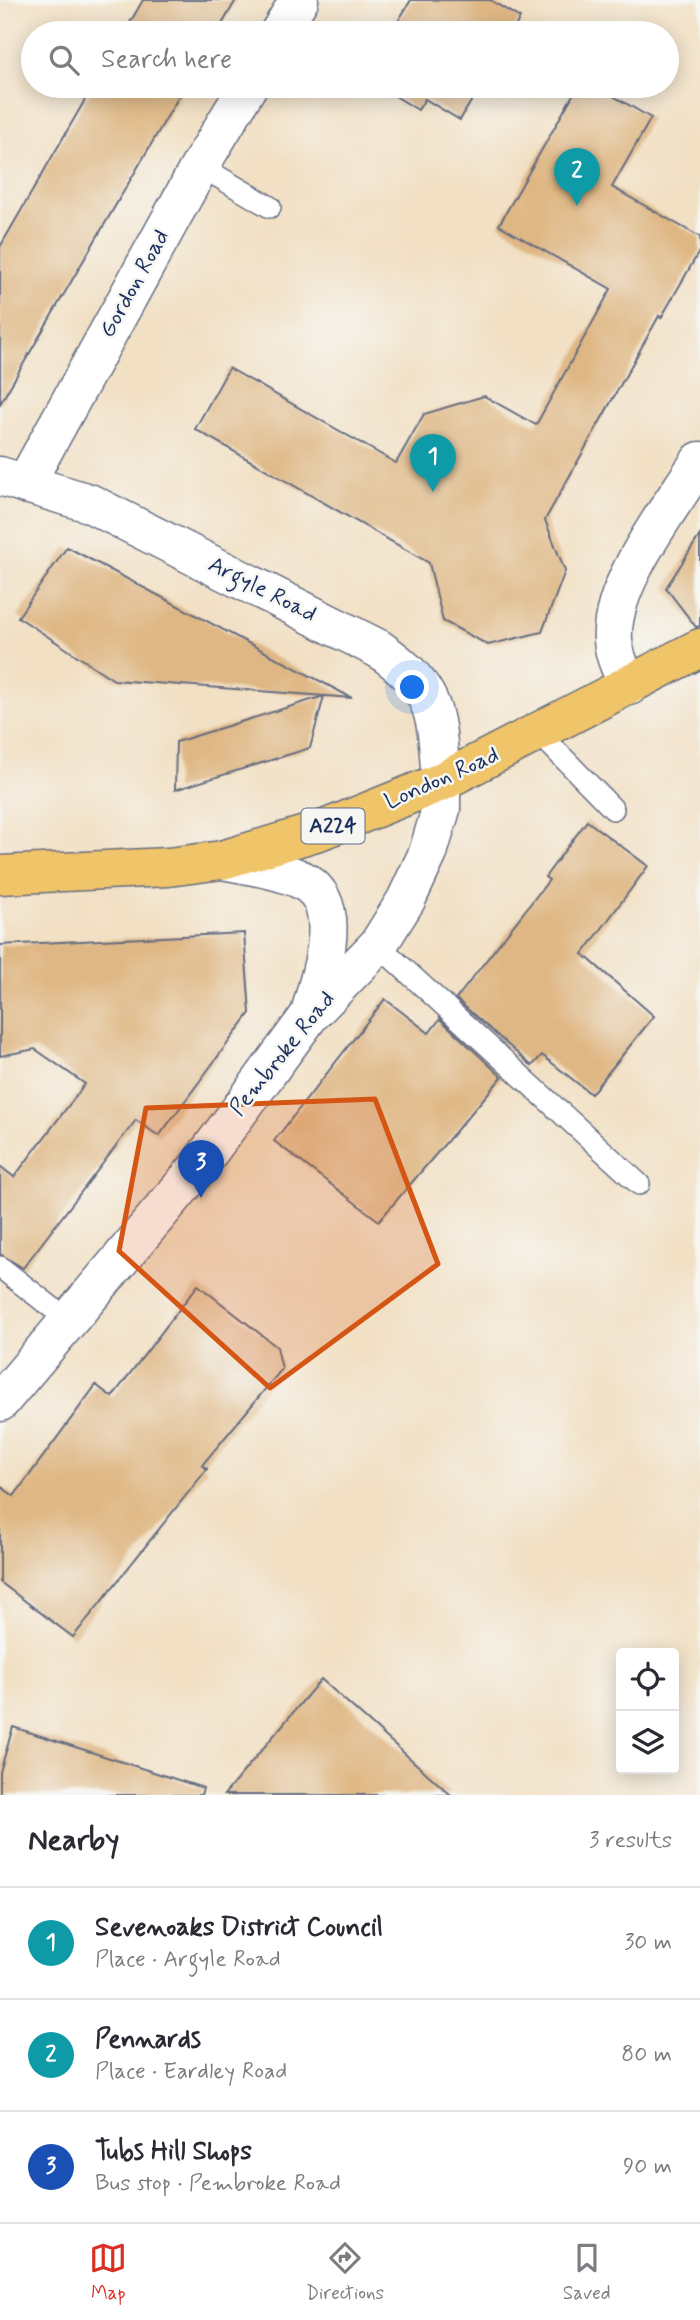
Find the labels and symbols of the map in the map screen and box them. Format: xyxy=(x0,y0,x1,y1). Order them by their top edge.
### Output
pin: 2 xyxy=(554,148,600,206)
street label: Gordon Road xyxy=(93,225,177,343)
pin: 1 xyxy=(410,434,456,492)
street label: Argyle Road xyxy=(202,550,321,632)
your location xyxy=(395,670,429,704)
street label: London Road xyxy=(380,740,504,818)
road number: A224 xyxy=(302,808,364,844)
street label: Pembroke Road xyxy=(223,985,343,1123)
pin: 3 xyxy=(178,1140,224,1198)

